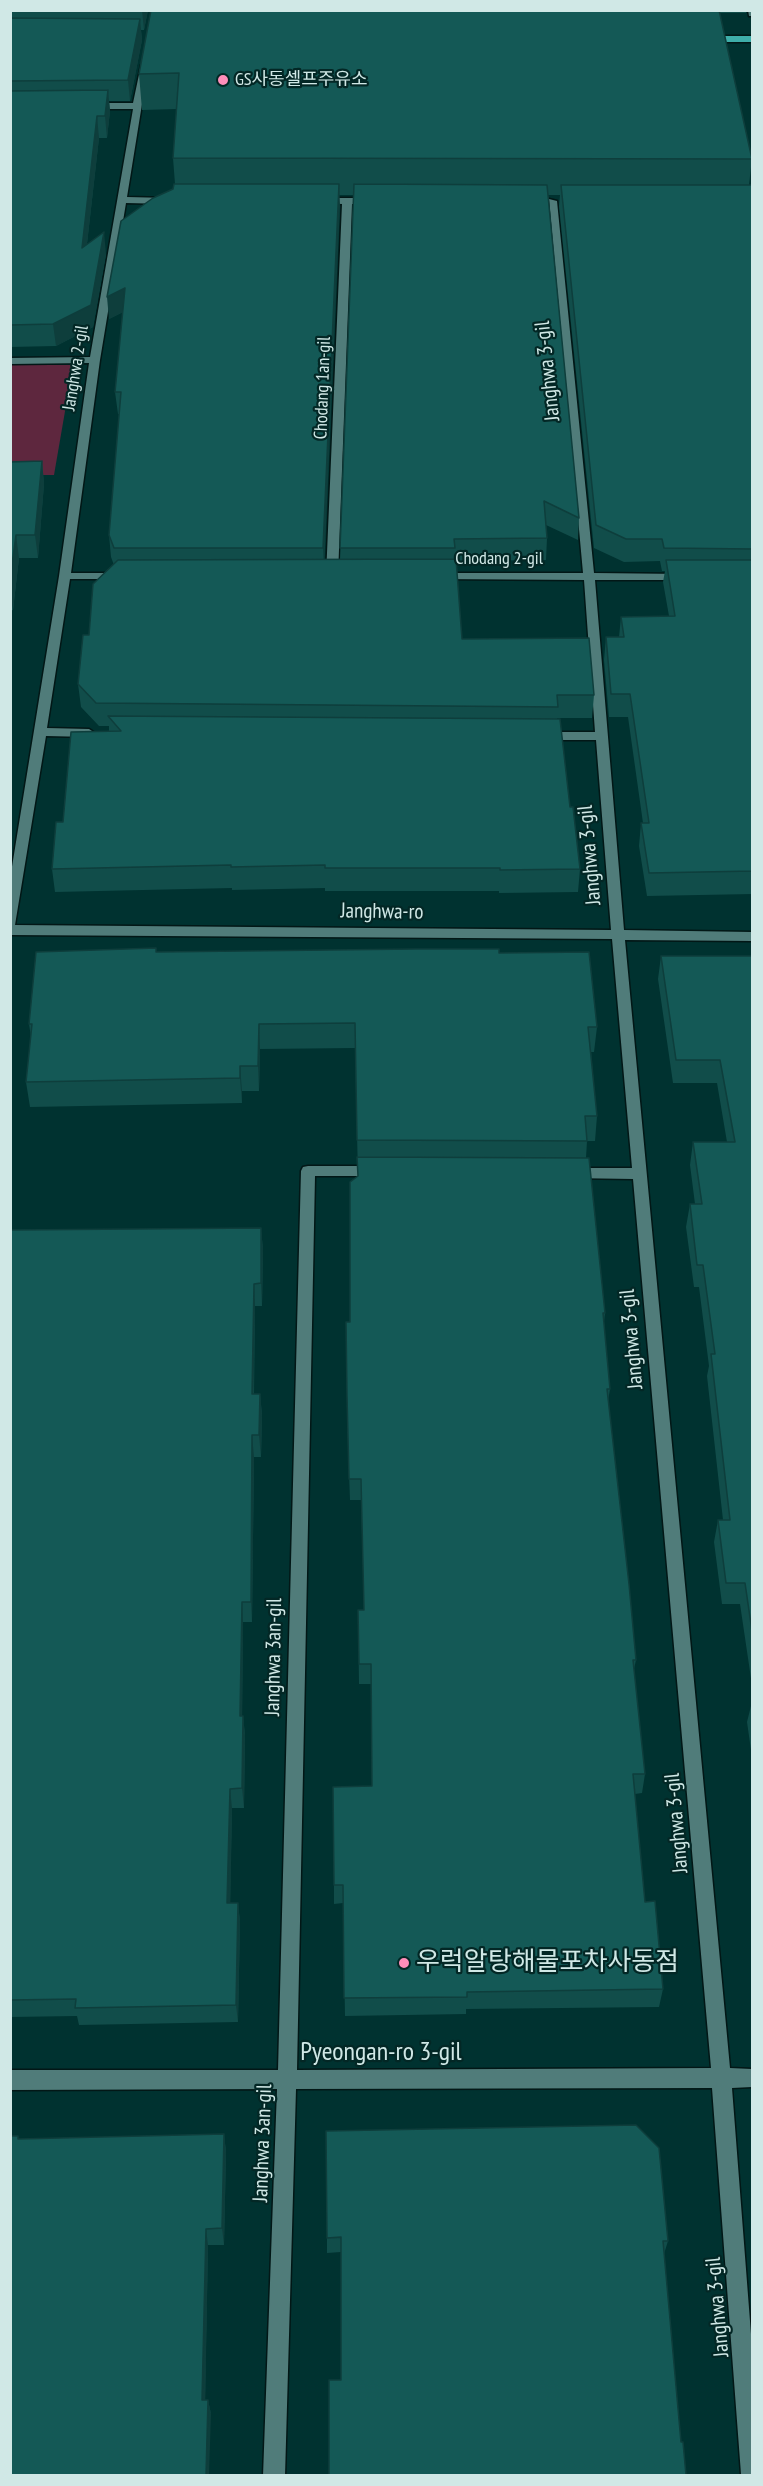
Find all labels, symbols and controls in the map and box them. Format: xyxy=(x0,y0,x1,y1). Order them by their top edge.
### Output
place label: GS사동셀프주유소 xyxy=(235,69,367,91)
marker: GS사동셀프주유소 xyxy=(216,73,230,87)
street label: Janghwa 3-gil xyxy=(530,320,566,422)
street label: Janghwa 2-gil xyxy=(59,324,93,412)
street label: Chodang 1an-gil xyxy=(310,336,336,440)
street label: Chodang 2-gil xyxy=(455,548,543,570)
street label: Janghwa 3-gil xyxy=(573,804,607,906)
street label: Janghwa-ro xyxy=(340,899,424,925)
street label: Janghwa 3-gil xyxy=(615,1288,649,1390)
street label: Janghwa 3an-gil xyxy=(260,1598,288,1716)
street label: Janghwa 3-gil xyxy=(660,1772,694,1874)
place label: 우럭알탕해물포차사동점 xyxy=(416,1947,679,1979)
marker: 우럭알탕해물포차사동점 xyxy=(397,1956,411,1970)
street label: Pyeongan-ro 3-gil xyxy=(300,2037,462,2069)
street label: Janghwa 3an-gil xyxy=(248,2084,278,2202)
street label: Janghwa 3-gil xyxy=(701,2256,735,2358)

